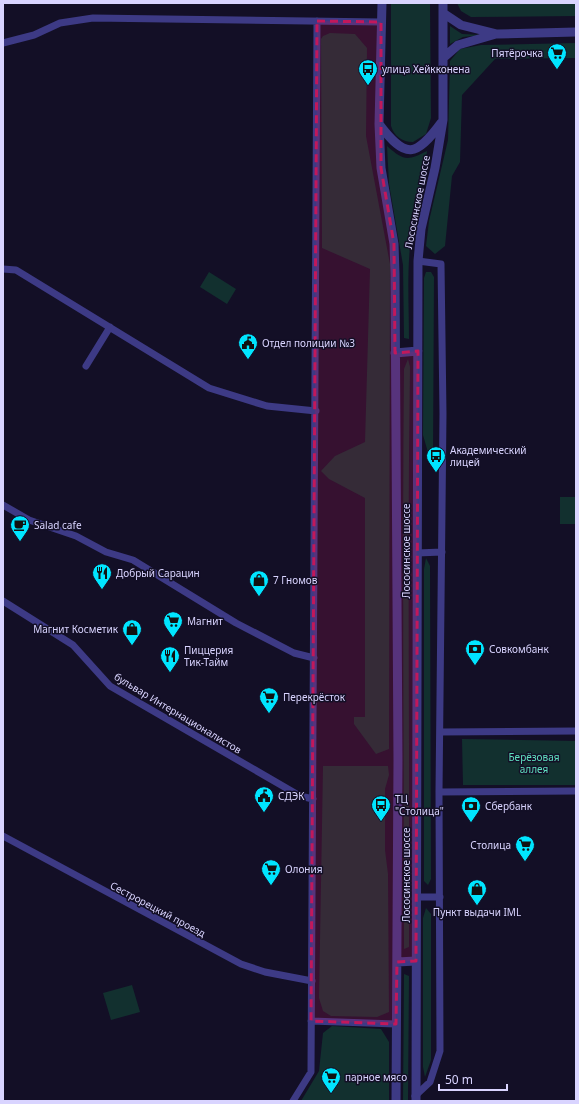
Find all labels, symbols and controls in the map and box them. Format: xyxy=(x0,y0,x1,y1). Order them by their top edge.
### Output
supermarket icon: Пятёрочка xyxy=(546,42,568,70)
place label: Пятёрочка xyxy=(491,46,543,60)
bus stop icon: улица Хейкконена xyxy=(357,58,379,86)
place label: улица Хейкконена xyxy=(382,62,470,76)
street label: Лососинское шоссе xyxy=(401,154,433,250)
public building icon: Отдел полиции №3 xyxy=(237,332,259,360)
place label: Отдел полиции №3 xyxy=(262,336,355,350)
place label: Академический лицей xyxy=(450,443,527,469)
bus stop icon: Академический лицей xyxy=(425,445,447,473)
street label: Лососинское шоссе xyxy=(399,503,413,599)
cafe icon: Salad cafe xyxy=(9,514,31,542)
place label: Salad cafe xyxy=(34,518,82,532)
restaurant icon: Добрый Сарацин xyxy=(91,562,113,590)
place label: Добрый Сарацин xyxy=(116,566,200,580)
shop icon: 7 Гномов xyxy=(248,569,270,597)
place label: 7 Гномов xyxy=(273,573,318,587)
supermarket icon: Магнит xyxy=(162,610,184,638)
place label: Магнит xyxy=(187,614,223,628)
shop icon: Магнит Косметик xyxy=(121,618,143,646)
place label: Магнит Косметик xyxy=(33,622,119,636)
bank icon: Совкомбанк xyxy=(464,638,486,666)
place label: Совкомбанк xyxy=(489,642,549,656)
place label: Пиццерия Тик-Тайм xyxy=(184,643,233,669)
restaurant icon: Пиццерия Тик-Тайм xyxy=(159,645,181,673)
street label: бульвар Интернационалистов xyxy=(112,669,245,757)
supermarket icon: Перекрёсток xyxy=(258,686,280,714)
place label: Перекрёсток xyxy=(283,690,346,704)
park label: Берёзовая аллея xyxy=(508,750,560,776)
public building icon: СДЭК xyxy=(253,785,275,813)
place label: СДЭК xyxy=(278,789,305,803)
place label: ТЦ "Столица" xyxy=(395,792,444,818)
bus stop icon: ТЦ "Столица" xyxy=(370,794,392,822)
bank icon: Сбербанк xyxy=(460,795,482,823)
place label: Сбербанк xyxy=(485,799,533,813)
street label: Лососинское шоссе xyxy=(399,827,413,923)
supermarket icon: Столица xyxy=(514,834,536,862)
place label: Столица xyxy=(470,838,511,852)
supermarket icon: Олония xyxy=(260,858,282,886)
place label: Олония xyxy=(285,862,322,876)
street label: Сестрорецкий проезд xyxy=(108,878,208,940)
shop icon: Пункт выдачи IML xyxy=(466,878,488,906)
place label: Пункт выдачи IML xyxy=(433,905,521,919)
supermarket icon: парное мясо xyxy=(320,1066,342,1094)
scale bar xyxy=(439,1066,507,1092)
place label: парное мясо xyxy=(345,1070,407,1084)
text: 50 m xyxy=(445,1071,473,1088)

